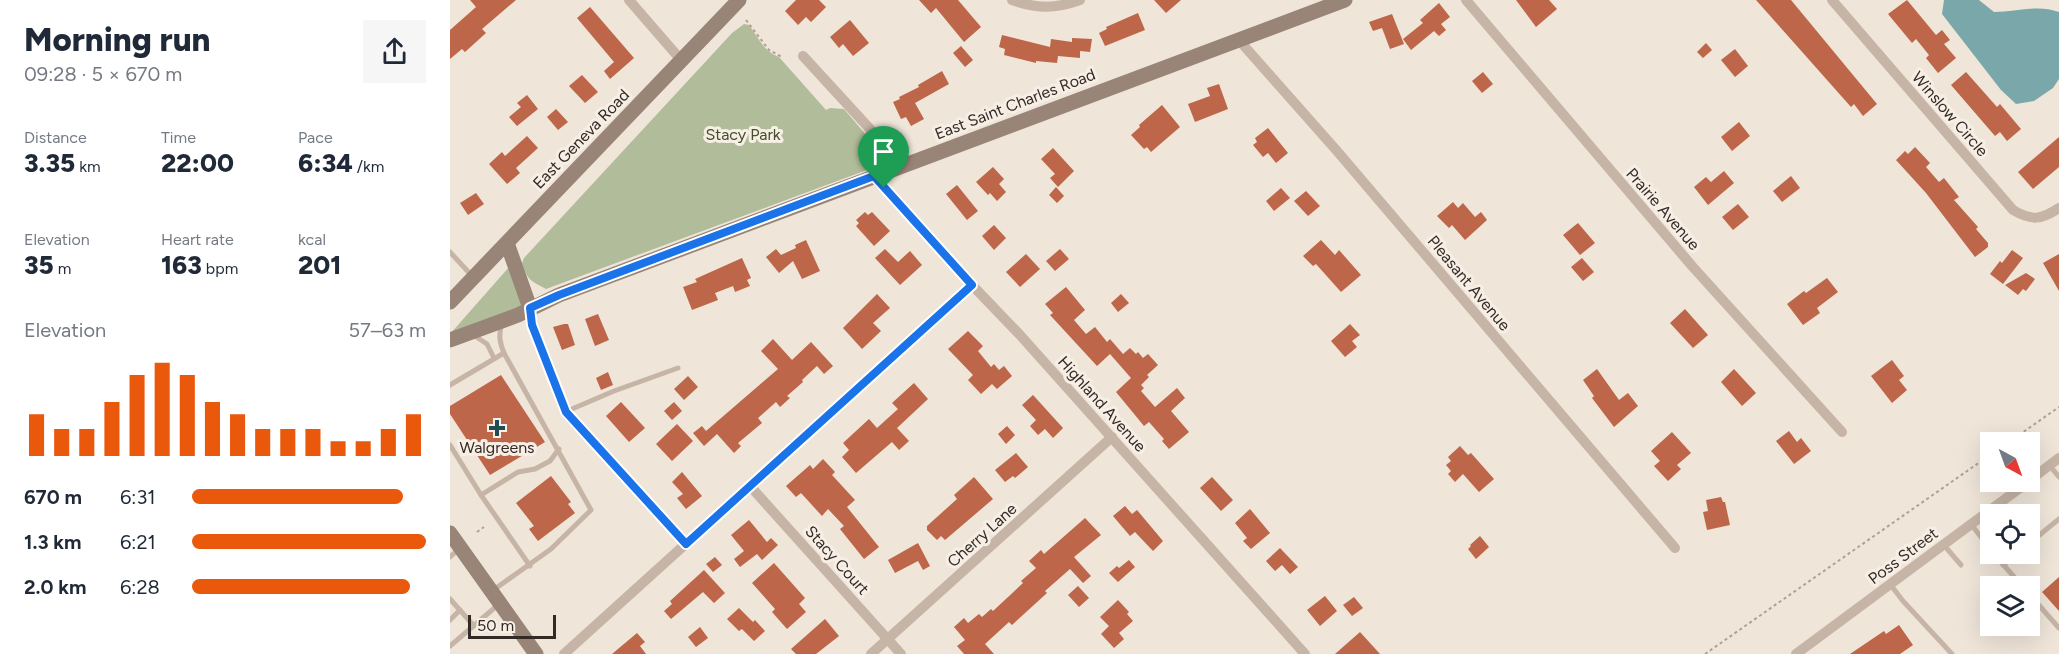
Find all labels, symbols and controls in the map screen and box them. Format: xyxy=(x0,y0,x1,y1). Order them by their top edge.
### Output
text: Morning run xyxy=(24,20,210,59)
button: share xyxy=(363,20,426,83)
text: 09:28 · 5 × 670 m xyxy=(24,62,182,86)
street label: East Saint Charles Road xyxy=(932,65,1098,143)
street label: Winslow Circle xyxy=(1908,68,1992,160)
street label: East Geneva Road xyxy=(529,85,633,193)
park label: Stacy Park xyxy=(705,125,781,144)
pin xyxy=(858,126,909,188)
text: Distance xyxy=(24,128,87,147)
text: Time xyxy=(161,128,196,147)
text: Pace xyxy=(298,128,333,147)
icon: arrive xyxy=(867,135,900,168)
text: 3.35 xyxy=(24,147,75,179)
text: 22:00 xyxy=(161,147,234,179)
text: 6:34 xyxy=(298,147,353,179)
text: km xyxy=(75,157,101,176)
text: /km xyxy=(353,157,384,176)
street label: Prairie Avenue xyxy=(1622,164,1704,254)
text: Elevation xyxy=(24,230,90,249)
text: Heart rate xyxy=(161,230,234,249)
text: kcal xyxy=(298,230,326,249)
street label: Pleasant Avenue xyxy=(1424,232,1514,335)
text: 35 xyxy=(24,249,54,281)
text: 163 xyxy=(161,249,202,281)
text: 201 xyxy=(298,249,341,281)
text: m xyxy=(54,259,71,278)
text: bpm xyxy=(202,259,238,278)
text: Elevation xyxy=(24,318,106,342)
text: 57–63 m xyxy=(349,318,426,342)
street label: Highland Avenue xyxy=(1054,352,1150,456)
marker: Walgreens xyxy=(490,421,504,435)
north arrow xyxy=(1980,432,2040,492)
map controls xyxy=(1980,432,2040,636)
place label: Walgreens xyxy=(459,438,535,457)
text: 670 m xyxy=(24,485,82,509)
text: 6:31 xyxy=(120,485,156,509)
street label: Cherry Lane xyxy=(943,499,1021,571)
button: locate xyxy=(1980,504,2040,564)
street label: Stacy Court xyxy=(801,522,873,598)
street label: Poss Street xyxy=(1865,524,1941,588)
text: 1.3 km xyxy=(24,530,81,554)
text: 6:21 xyxy=(120,530,156,554)
text: 2.0 km xyxy=(24,575,86,599)
text: 6:28 xyxy=(120,575,160,599)
button: layers xyxy=(1980,576,2040,636)
scale bar xyxy=(468,612,556,640)
text: 50 m xyxy=(477,616,514,635)

